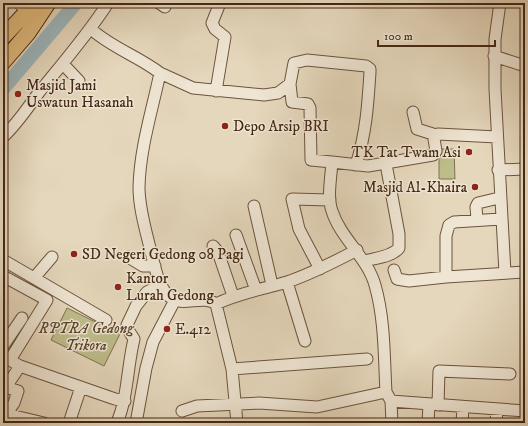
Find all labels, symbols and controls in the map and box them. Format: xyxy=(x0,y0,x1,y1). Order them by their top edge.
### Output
scale bar xyxy=(378,22,495,48)
text: 100 m xyxy=(384,29,413,44)
place label: Masjid Jami Uswatun Hasanah xyxy=(26,76,134,112)
marker: Masjid Jami Uswatun Hasanah xyxy=(13,89,23,99)
place label: Depo Arsip BRI xyxy=(233,117,329,136)
marker: Depo Arsip BRI xyxy=(220,121,230,131)
place label: TK Tat Twam Asi xyxy=(352,143,461,162)
marker: TK Tat Twam Asi xyxy=(464,147,474,157)
place label: Masjid Al-Khaira xyxy=(363,178,468,197)
marker: Masjid Al-Khaira xyxy=(470,182,480,192)
place label: SD Negeri Gedong 08 Pagi xyxy=(82,245,244,264)
marker: SD Negeri Gedong 08 Pagi xyxy=(69,249,79,259)
place label: Kantor Lurah Gedong xyxy=(126,269,214,305)
marker: Kantor Lurah Gedong xyxy=(113,282,123,292)
park label: RPTRA Gedong Trikora xyxy=(38,319,135,355)
place label: E.412 xyxy=(175,320,211,339)
marker: E.412 xyxy=(162,324,172,334)

